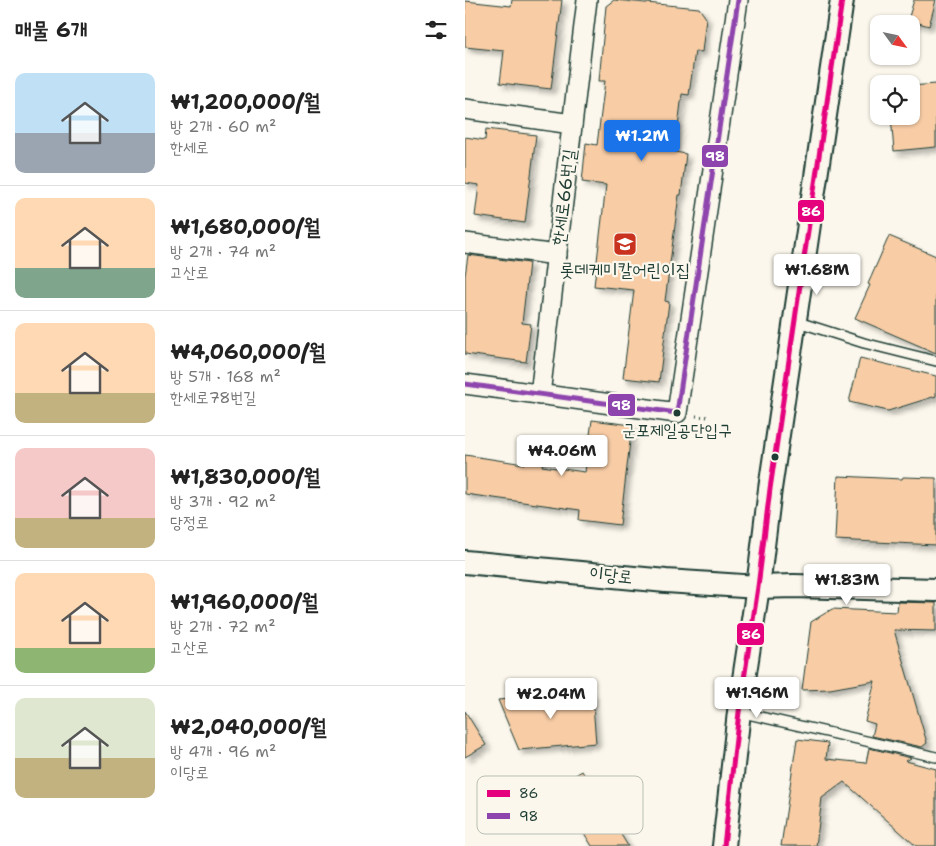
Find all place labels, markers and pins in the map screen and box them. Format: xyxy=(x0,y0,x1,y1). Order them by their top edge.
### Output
pin: ₩1.2M xyxy=(607,120,677,162)
school or university icon: 롯데케미칼어린이집 xyxy=(612,231,638,257)
pin: ₩1.68M xyxy=(776,254,858,296)
place label: 롯데케미칼어린이집 xyxy=(560,258,690,282)
marker: 군포제일공단입구 xyxy=(672,408,682,418)
place label: 군포제일공단입구 xyxy=(622,419,732,441)
pin: ₩4.06M xyxy=(521,434,603,477)
unlabelled marker xyxy=(770,452,780,462)
pin: ₩1.83M xyxy=(806,564,888,606)
pin: ₩1.96M xyxy=(716,676,798,719)
pin: ₩2.04M xyxy=(510,678,592,720)

